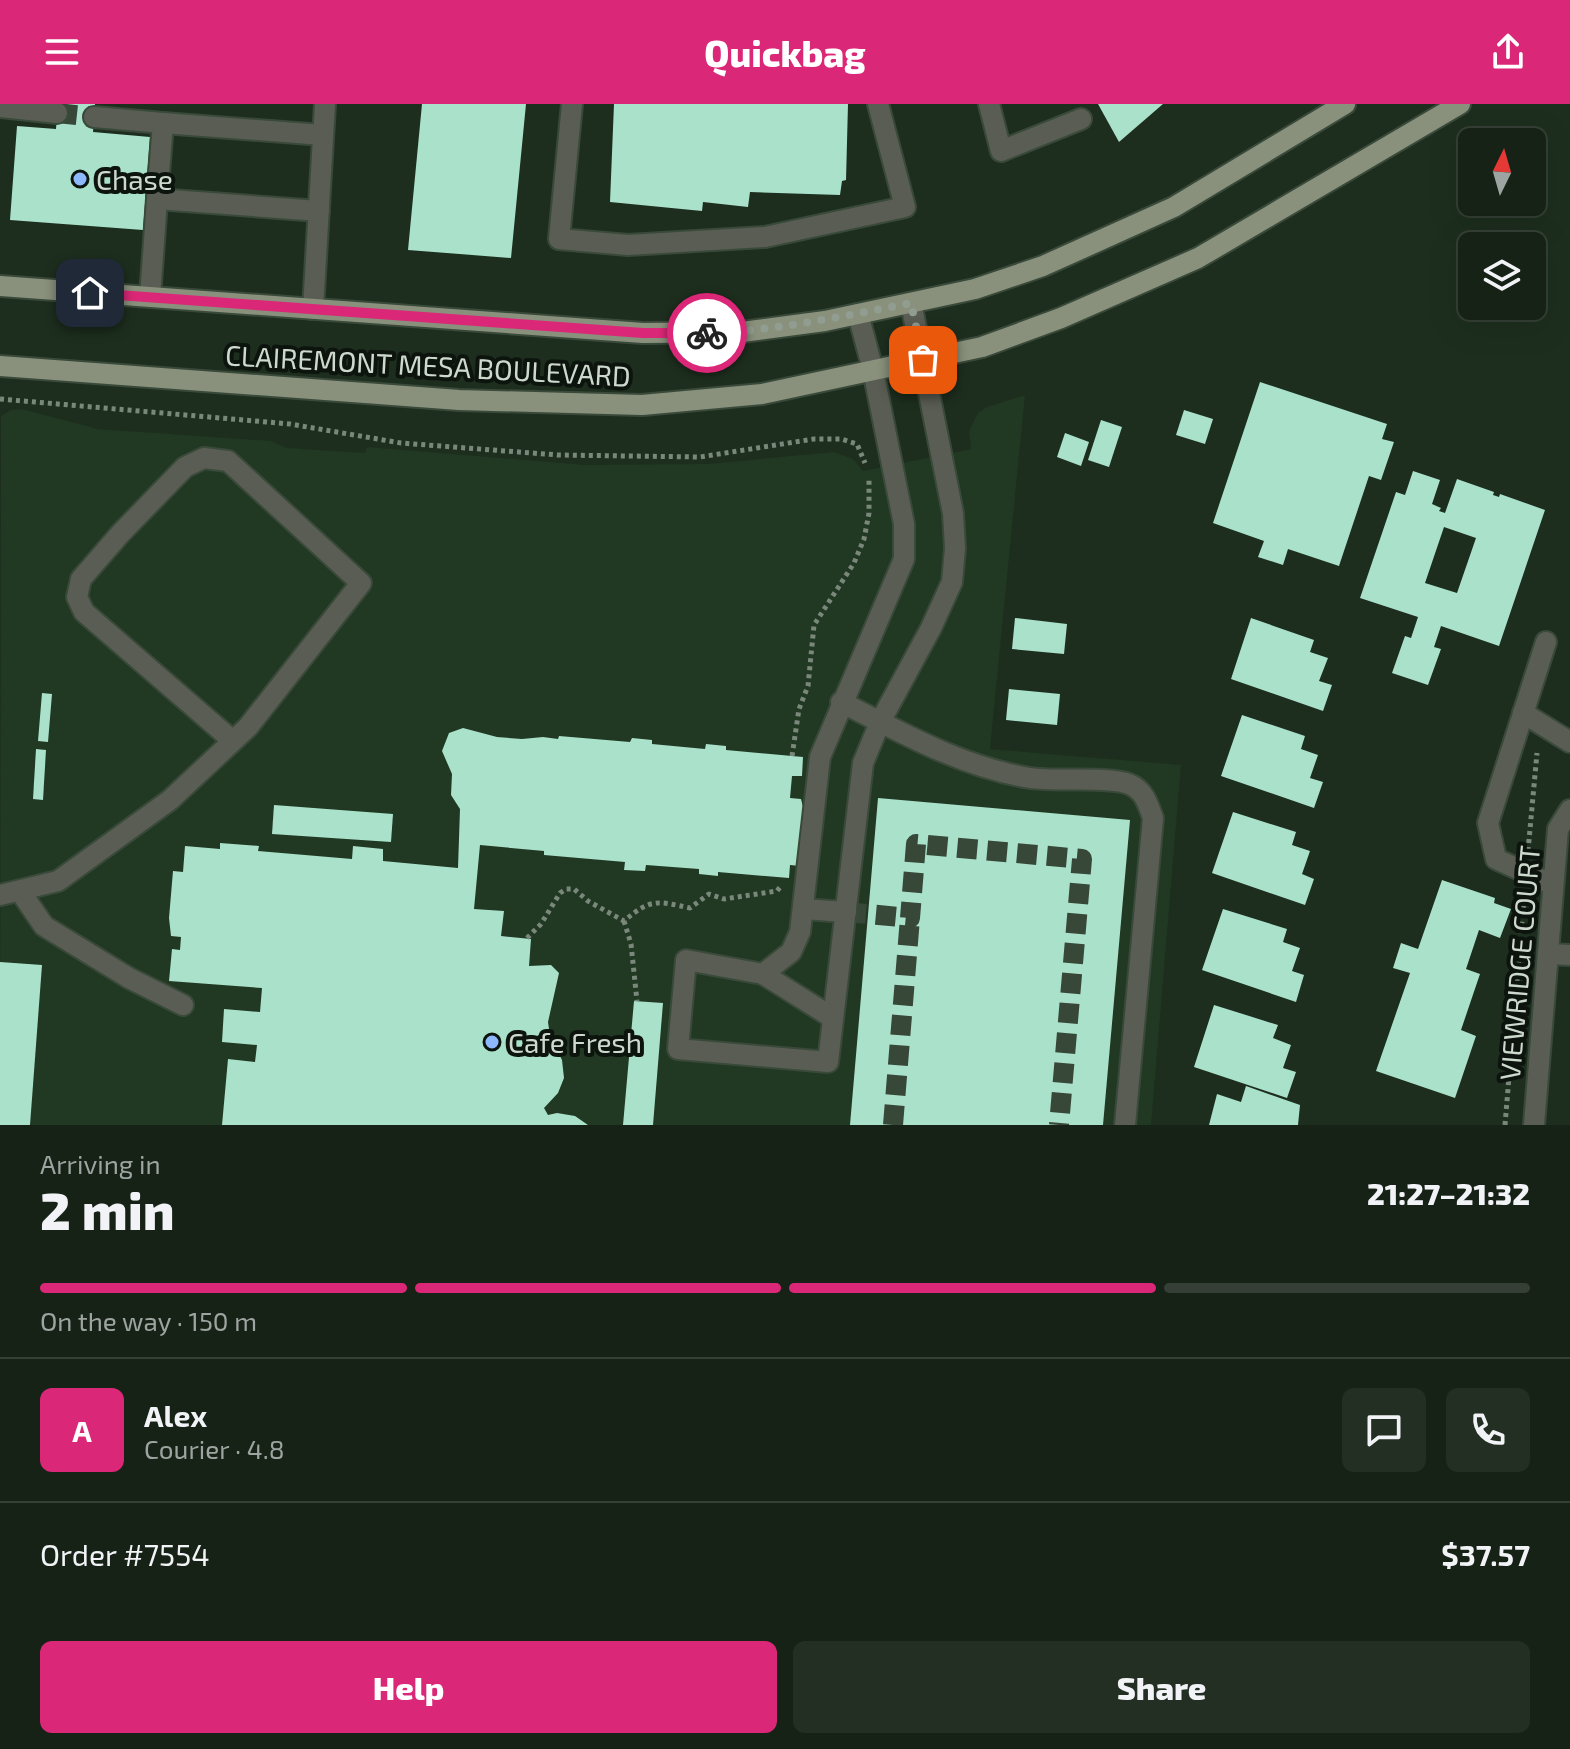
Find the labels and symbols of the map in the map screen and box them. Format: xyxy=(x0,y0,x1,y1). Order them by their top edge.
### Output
north arrow xyxy=(1458,128,1546,216)
place label: Chase xyxy=(96,162,173,196)
marker: Chase xyxy=(71,170,89,188)
pin xyxy=(56,259,124,327)
courier xyxy=(667,293,747,373)
pin xyxy=(889,326,957,394)
street label: CLAIREMONT MESA BOULEVARD xyxy=(224,337,632,393)
street label: VIEWRIDGE COURT xyxy=(1492,844,1546,1082)
place label: Cafe Fresh xyxy=(508,1025,642,1059)
marker: Cafe Fresh xyxy=(483,1033,501,1051)

